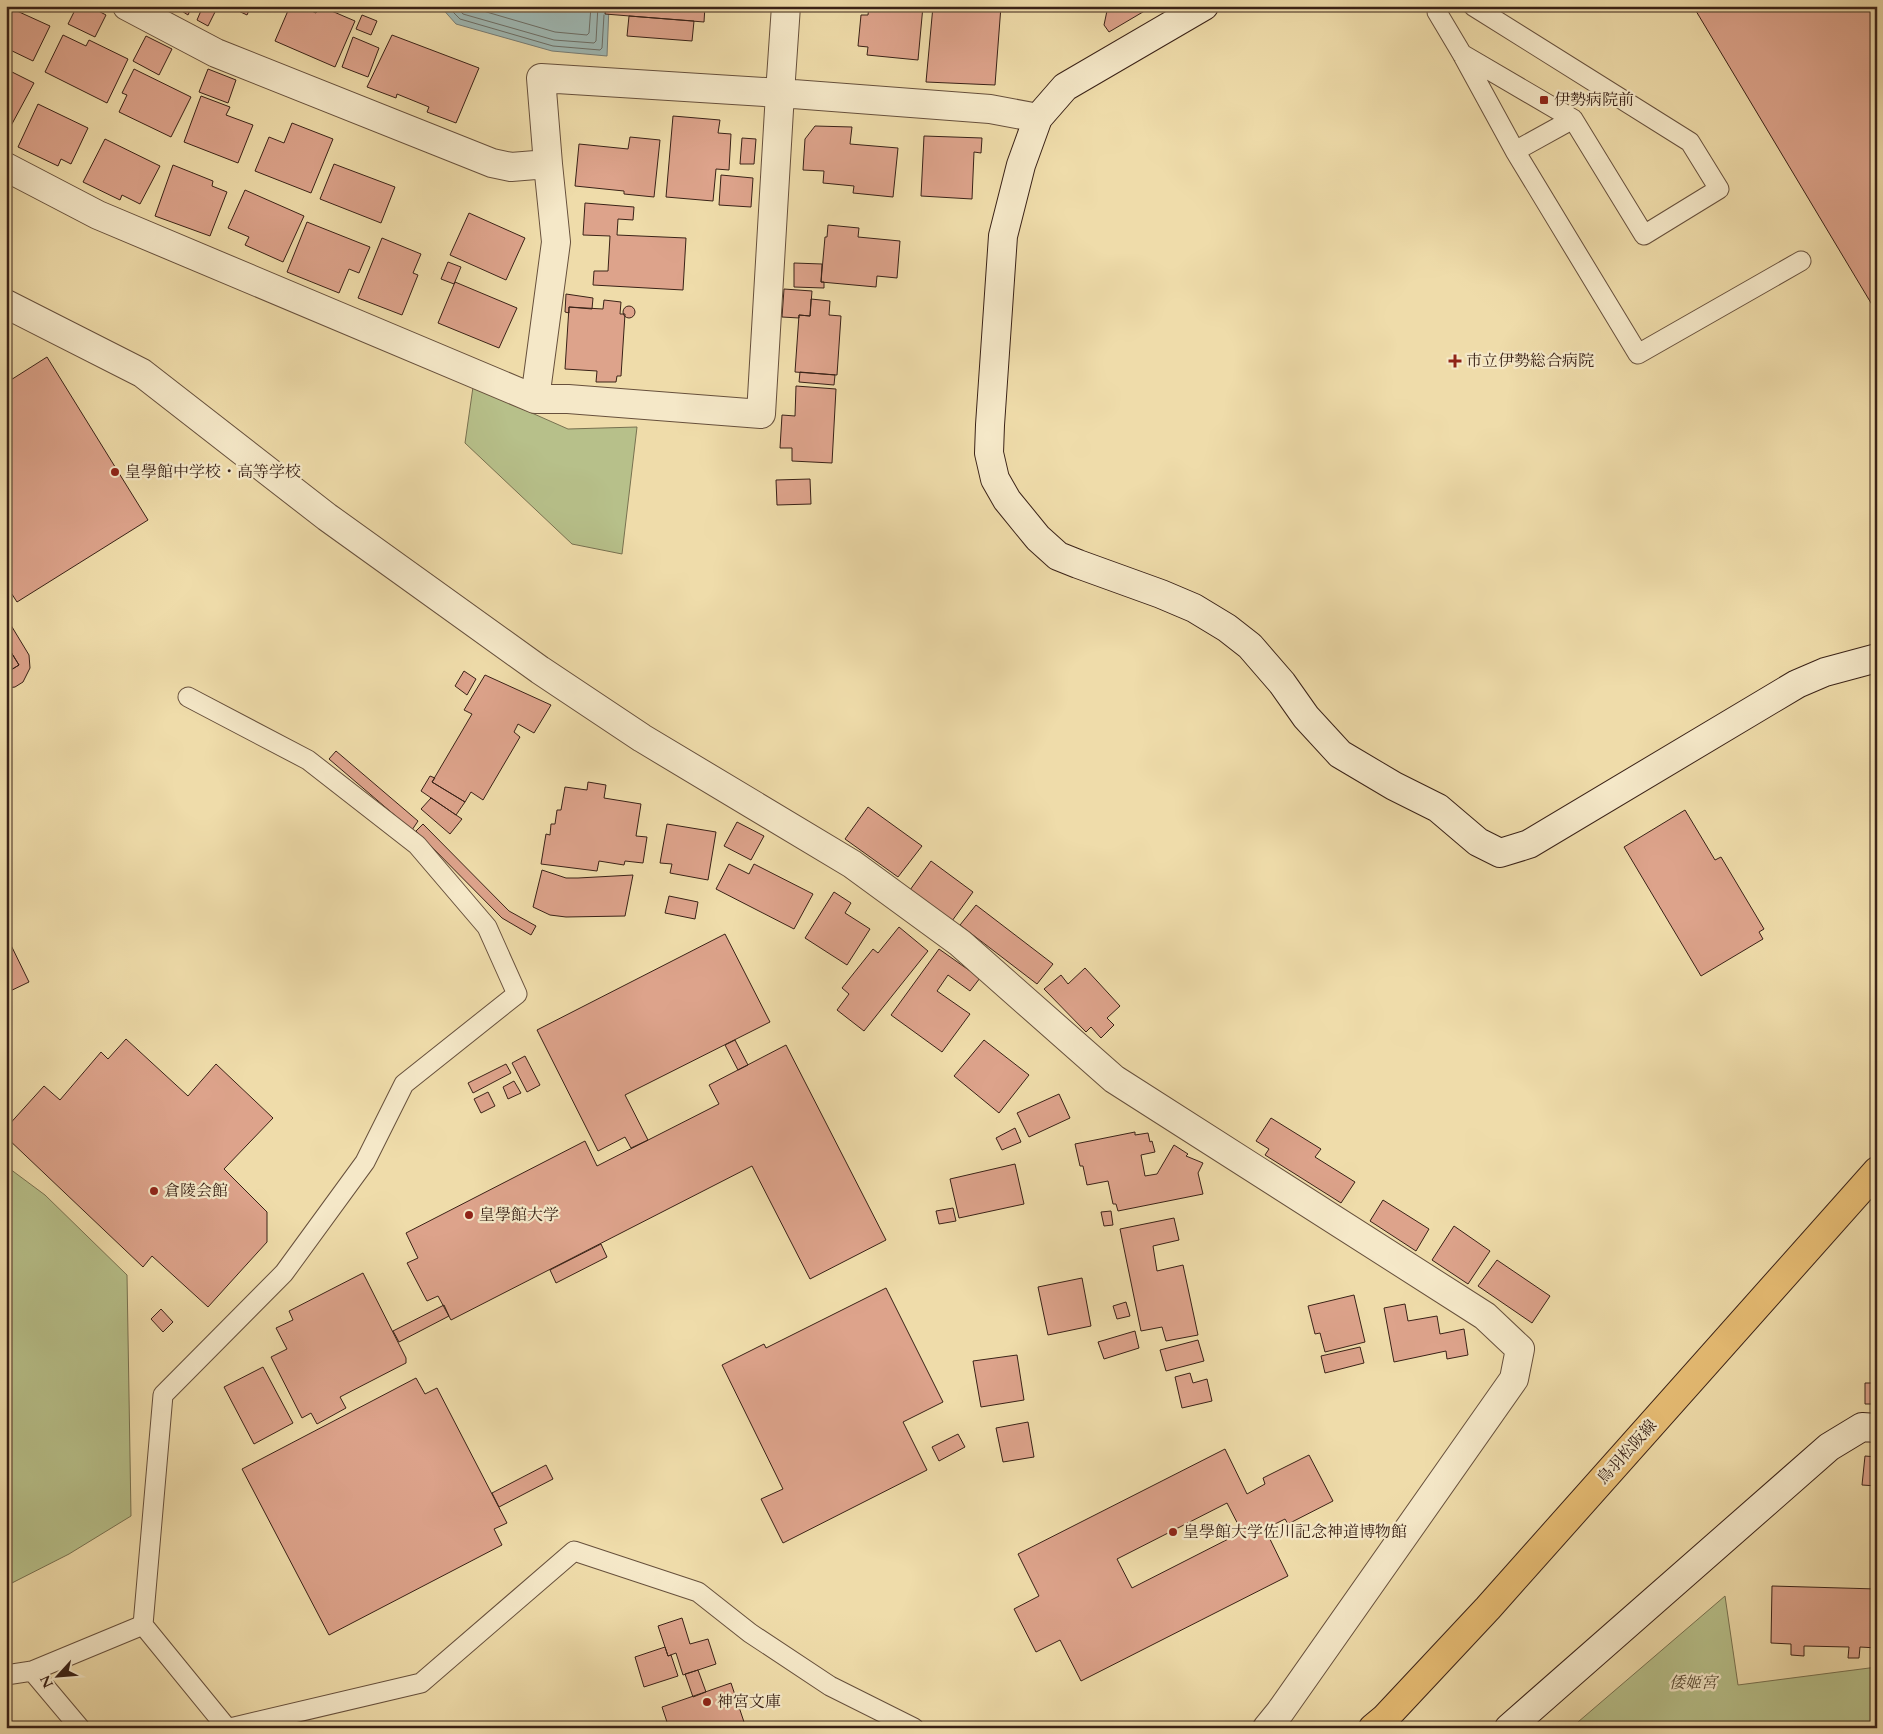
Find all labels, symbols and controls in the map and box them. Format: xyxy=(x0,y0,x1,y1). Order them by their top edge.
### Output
place label: 伊勢病院前 xyxy=(1554,89,1634,111)
marker: 伊勢病院前 xyxy=(1538,94,1550,106)
place label: 市立伊勢総合病院 xyxy=(1466,350,1594,372)
marker: 市立伊勢総合病院 xyxy=(1448,354,1462,368)
place label: 皇學館中学校・高等学校 xyxy=(125,461,301,483)
marker: 皇學館中学校・高等学校 xyxy=(109,466,121,478)
place label: 倉陵会館 xyxy=(164,1180,228,1202)
marker: 倉陵会館 xyxy=(148,1185,160,1197)
place label: 皇學館大学 xyxy=(479,1204,559,1226)
marker: 皇學館大学 xyxy=(463,1209,475,1221)
street label: 鳥羽松阪線 xyxy=(1592,1415,1662,1489)
place label: 皇學館大学佐川記念神道博物館 xyxy=(1183,1521,1407,1543)
marker: 皇學館大学佐川記念神道博物館 xyxy=(1167,1526,1179,1538)
north arrow xyxy=(32,1652,82,1702)
text: N xyxy=(36,1672,58,1691)
park label: 倭姬宮 xyxy=(1669,1672,1720,1694)
place label: 神宮文庫 xyxy=(717,1691,781,1713)
marker: 神宮文庫 xyxy=(701,1696,713,1708)

